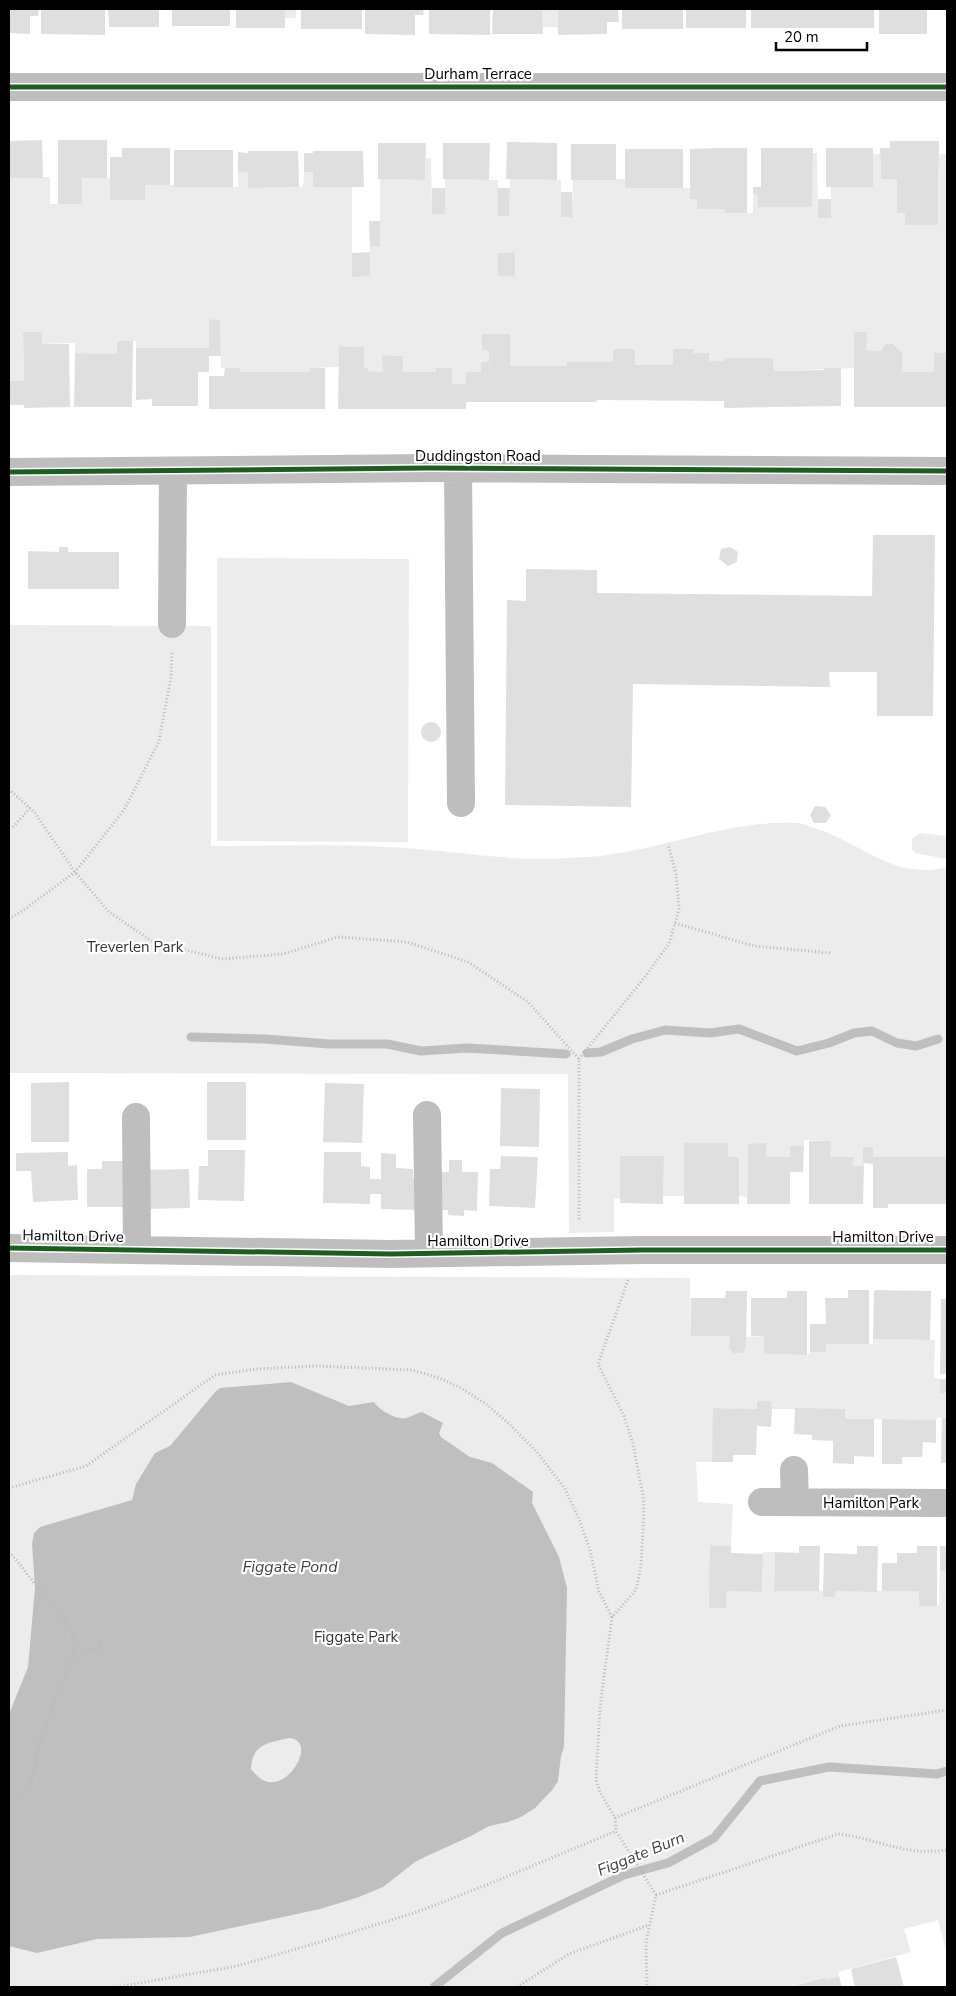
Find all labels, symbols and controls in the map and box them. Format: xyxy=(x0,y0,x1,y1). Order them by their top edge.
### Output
scale bar xyxy=(776,20,867,52)
text: 20 m xyxy=(784,27,819,47)
street label: Durham Terrace xyxy=(424,64,532,84)
street label: Duddingston Road xyxy=(415,446,541,466)
park label: Treverlen Park xyxy=(87,937,184,957)
street label: Hamilton Drive xyxy=(22,1225,124,1247)
street label: Hamilton Drive xyxy=(832,1227,934,1247)
street label: Hamilton Drive xyxy=(427,1231,529,1251)
street label: Hamilton Park xyxy=(823,1493,919,1513)
water label: Figgate Pond xyxy=(243,1556,338,1578)
park label: Figgate Park xyxy=(314,1627,399,1647)
water label: Figgate Burn xyxy=(594,1826,688,1882)

